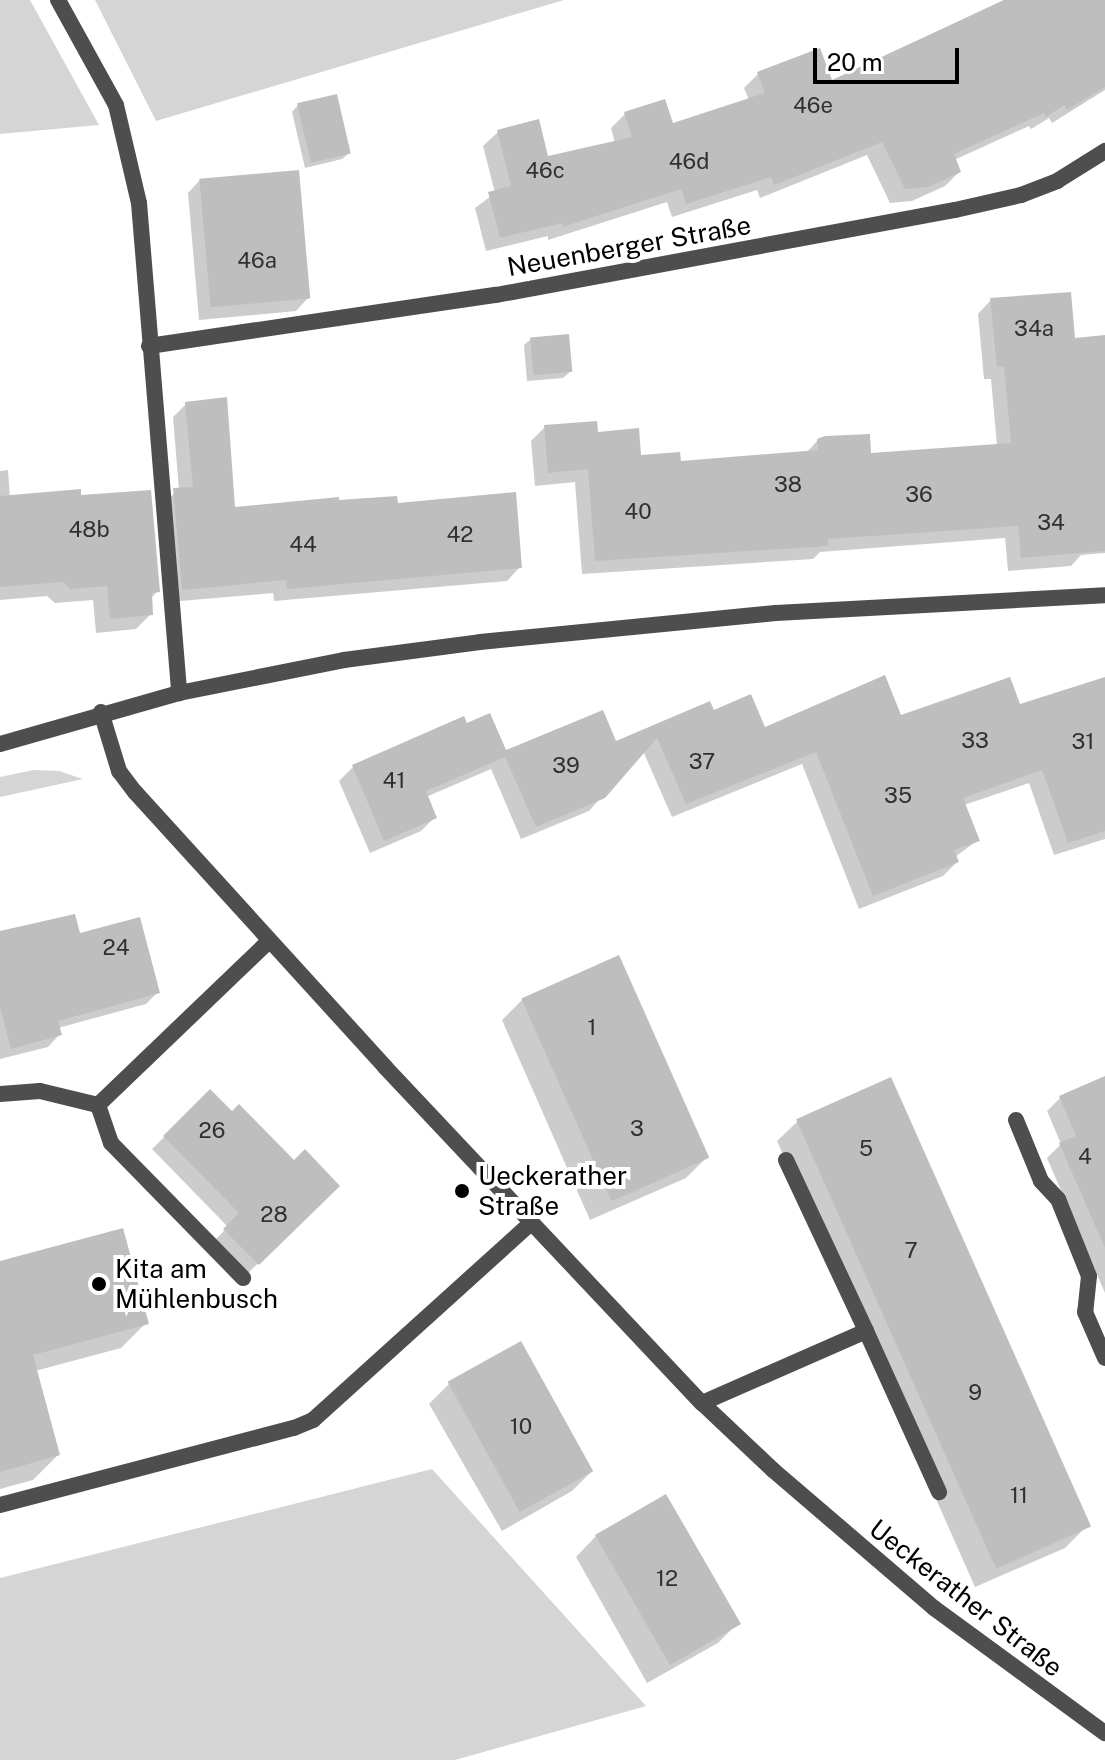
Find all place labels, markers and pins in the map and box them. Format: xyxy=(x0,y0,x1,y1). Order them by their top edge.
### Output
place label: Ueckerather Straße xyxy=(478,1160,627,1222)
marker: Ueckerather Straße xyxy=(453,1182,471,1200)
place label: Kita am Mühlenbusch xyxy=(115,1253,278,1314)
marker: Kita am Mühlenbusch xyxy=(90,1275,108,1293)

